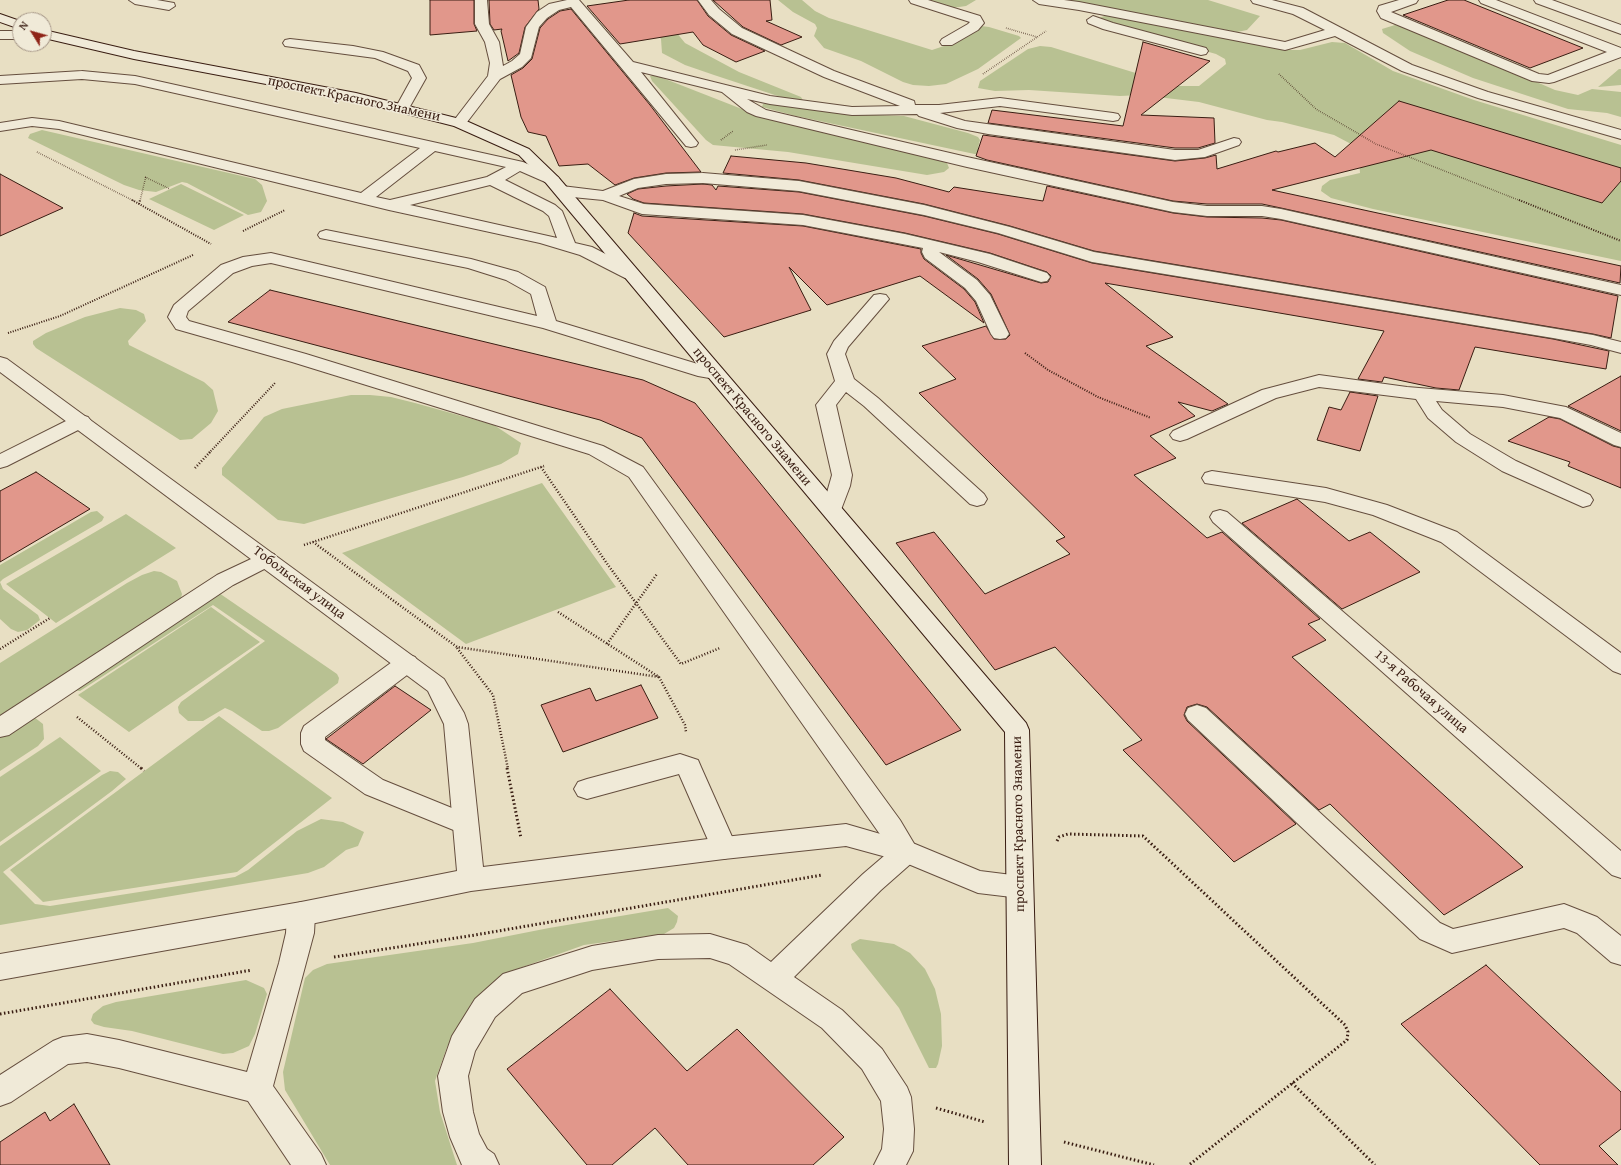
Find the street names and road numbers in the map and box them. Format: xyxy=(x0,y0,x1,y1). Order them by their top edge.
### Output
street label: проспект Красного Знамени xyxy=(266,72,442,126)
street label: проспект Красного Знамени xyxy=(689,344,815,490)
street label: Тобольская улица xyxy=(249,543,349,623)
street label: 13-я Рабочая улица xyxy=(1371,647,1471,737)
street label: проспект Красного Знамени xyxy=(1009,736,1029,912)

